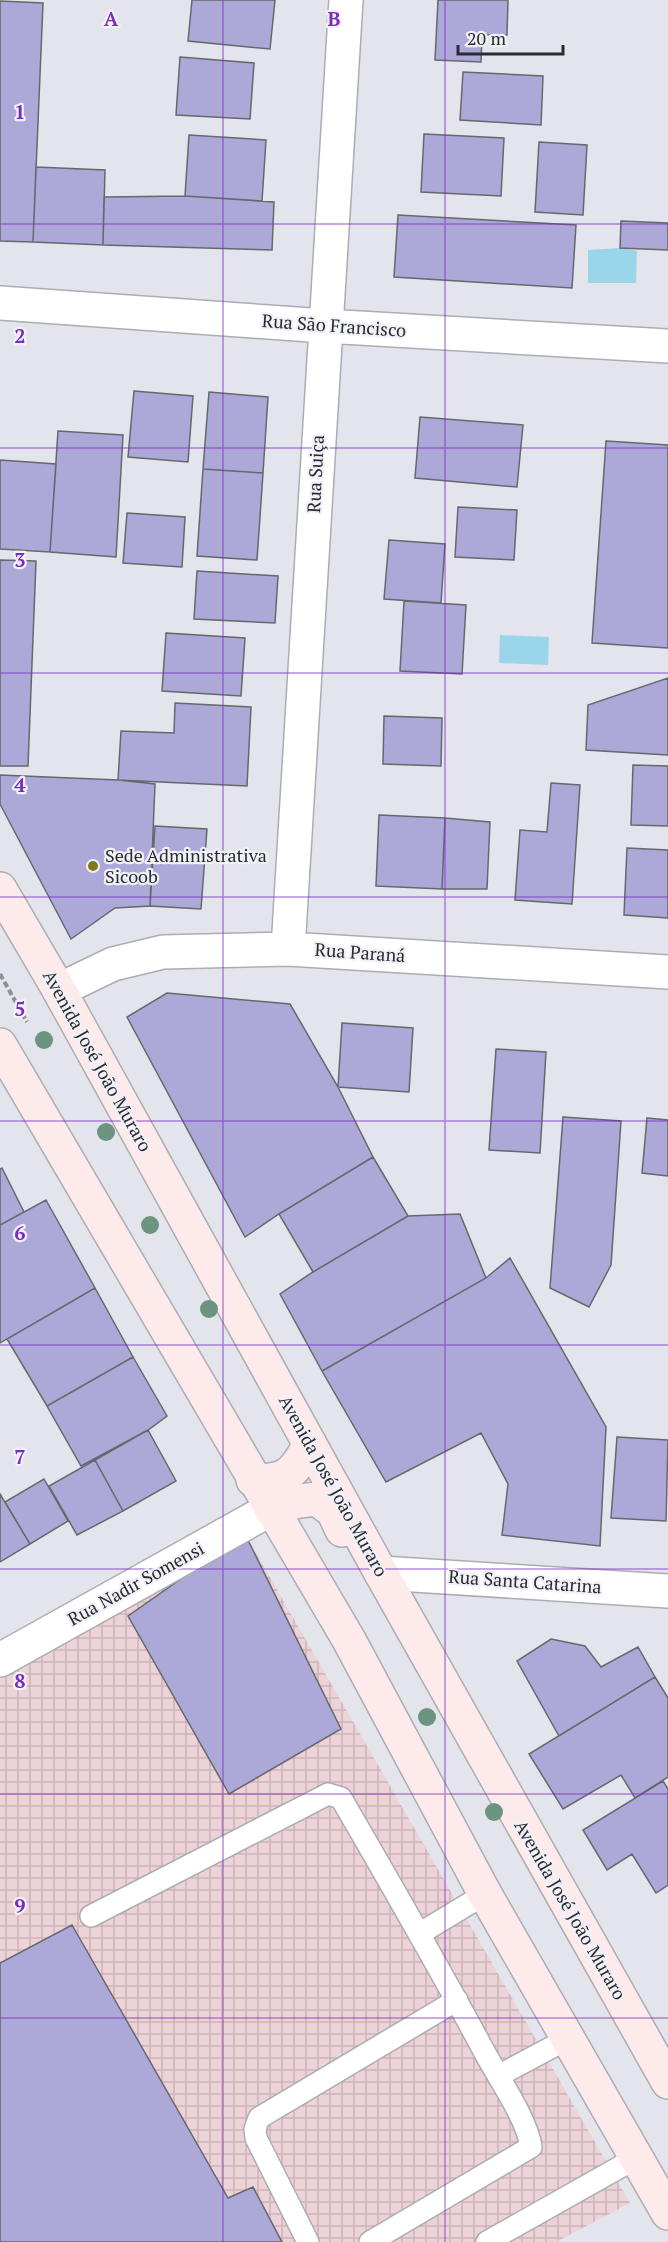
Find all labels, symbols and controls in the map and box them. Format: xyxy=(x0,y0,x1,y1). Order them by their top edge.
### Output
text: A xyxy=(104,5,119,32)
text: B xyxy=(328,5,341,32)
scale bar xyxy=(458,18,563,56)
text: 20 m xyxy=(467,26,507,50)
text: 1 xyxy=(14,98,26,125)
street label: Rua São Francisco xyxy=(261,308,407,342)
text: 2 xyxy=(14,322,26,349)
street label: Rua Suiça xyxy=(301,434,329,514)
text: 3 xyxy=(14,546,26,573)
text: 4 xyxy=(14,771,26,798)
place label: Sede Administrativa Sicoob xyxy=(105,843,267,888)
marker: Sede Administrativa Sicoob xyxy=(86,859,100,873)
street label: Rua Paraná xyxy=(314,937,406,967)
street label: Avenida José João Muraro xyxy=(38,965,158,1156)
text: 5 xyxy=(14,995,26,1022)
text: 6 xyxy=(14,1219,26,1246)
street label: Avenida José João Muraro xyxy=(274,1390,394,1581)
text: 7 xyxy=(14,1443,26,1470)
street label: Rua Nadir Somensi xyxy=(63,1536,208,1631)
street label: Rua Santa Catarina xyxy=(448,1564,602,1598)
text: 8 xyxy=(14,1667,26,1694)
street label: Avenida José João Muraro xyxy=(509,1815,632,2004)
text: 9 xyxy=(14,1892,26,1919)

